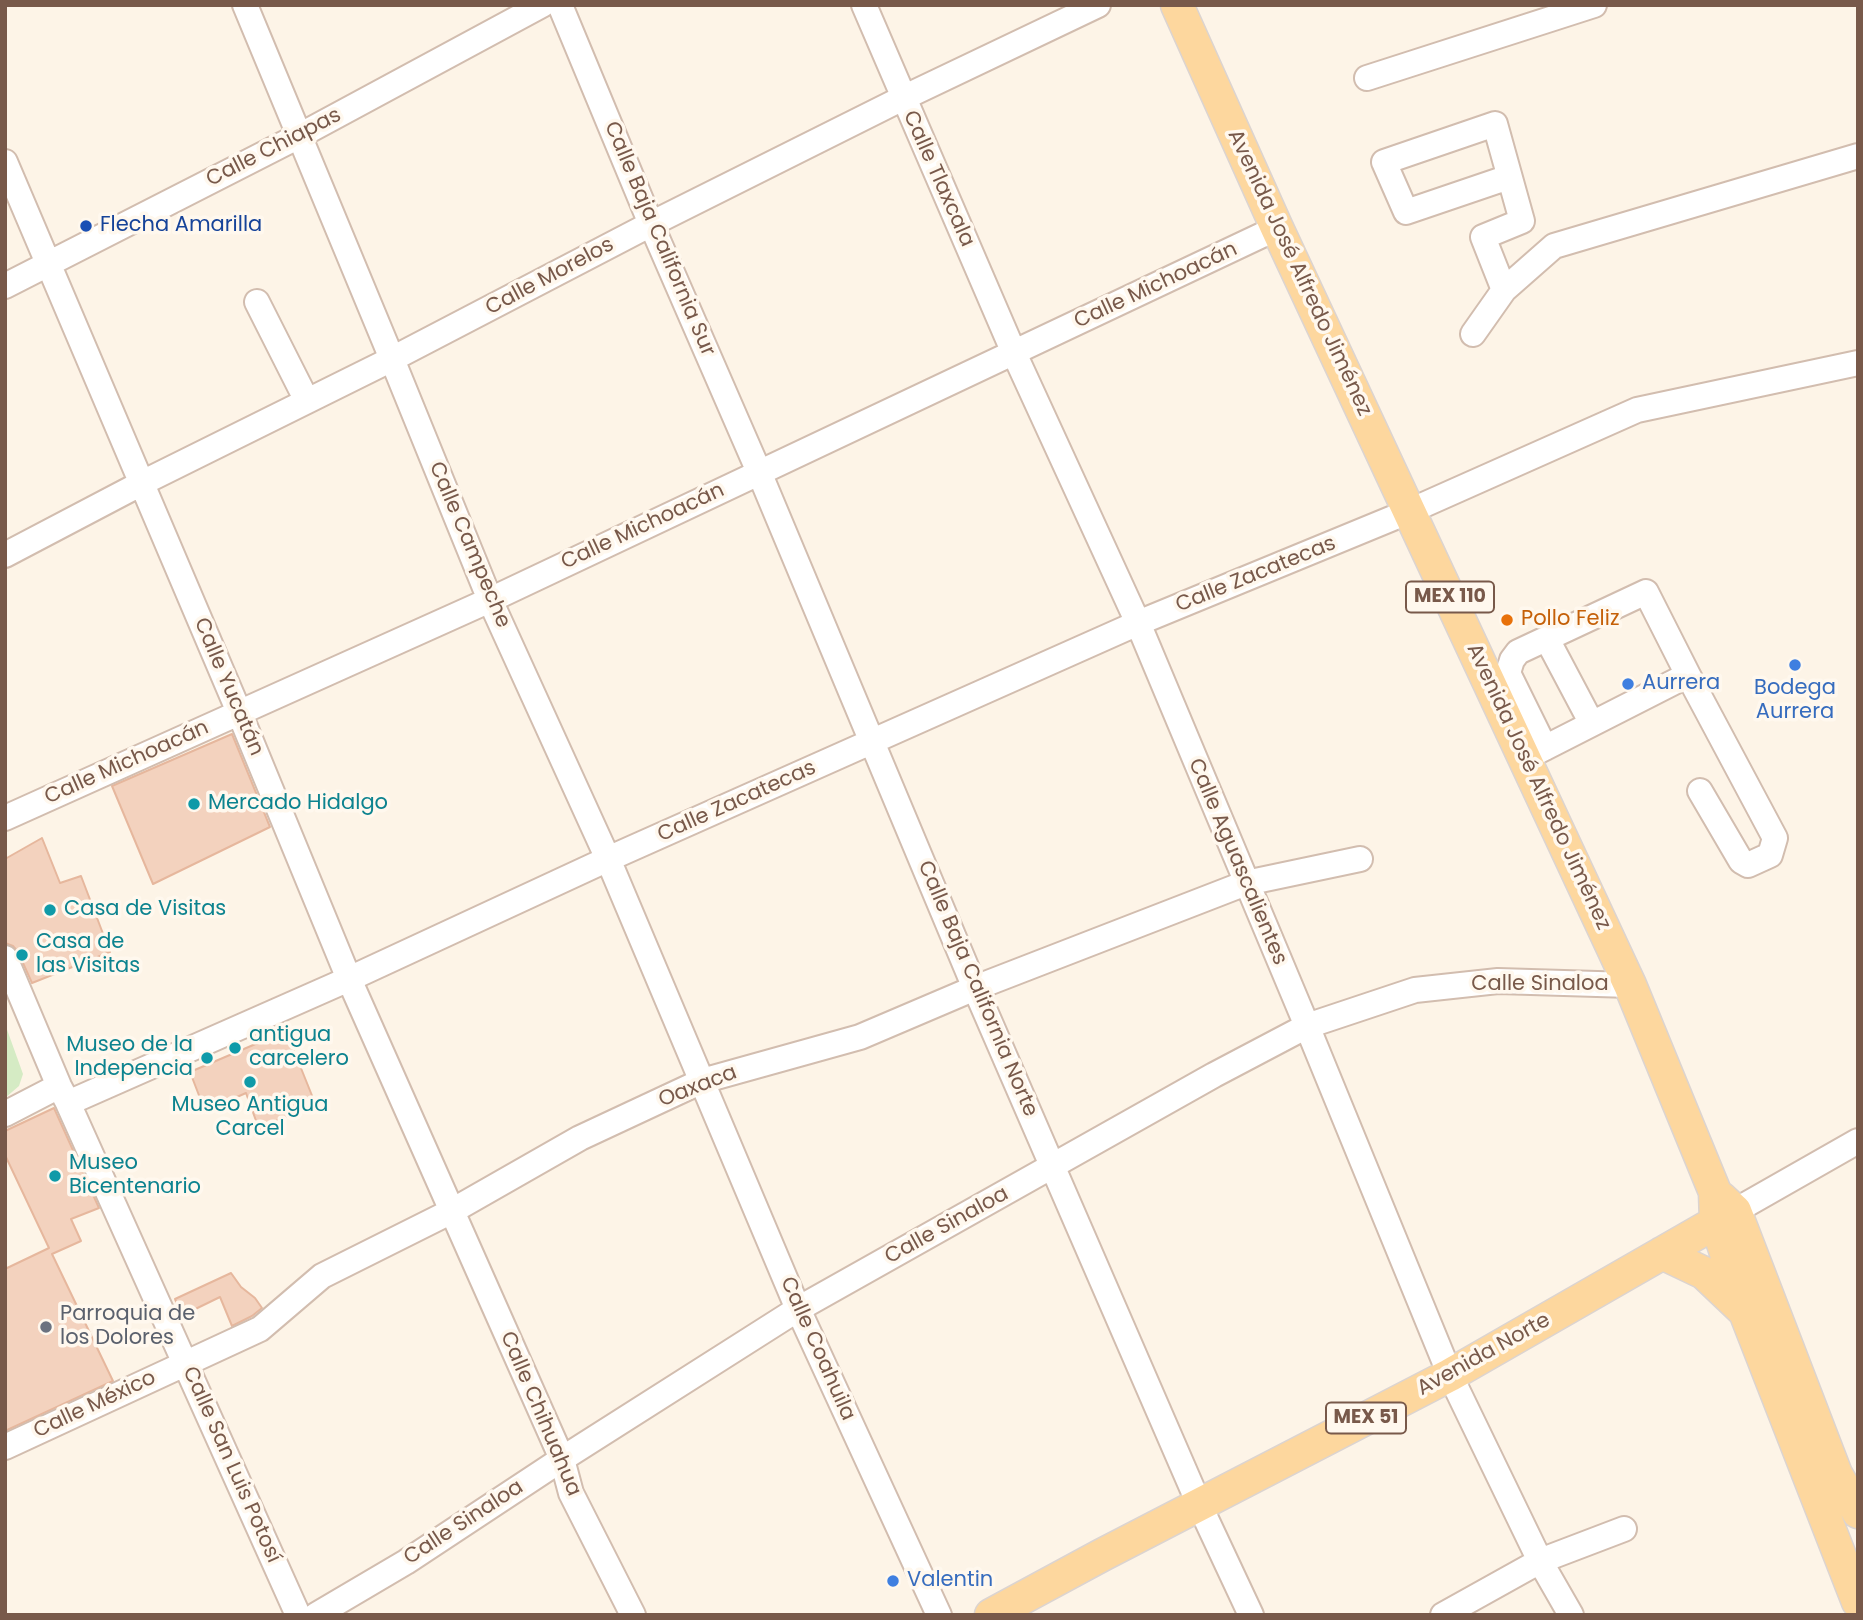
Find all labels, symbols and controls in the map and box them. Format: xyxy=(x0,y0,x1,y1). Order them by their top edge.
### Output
street label: Calle Chiapas xyxy=(202,103,346,193)
street label: Calle Tlaxcala xyxy=(897,107,979,251)
street label: Calle Baja California Sur xyxy=(598,118,720,360)
street label: Avenida José Alfredo Jiménez xyxy=(1221,126,1377,420)
place label: Flecha Amarilla xyxy=(100,213,262,239)
marker: Flecha Amarilla xyxy=(78,218,94,234)
street label: Calle Morelos xyxy=(482,233,618,321)
street label: Calle Michoacán xyxy=(1071,237,1241,335)
street label: Calle Campeche xyxy=(423,458,515,632)
street label: Calle Michoacán xyxy=(558,478,728,576)
street label: Calle Zacatecas xyxy=(1172,531,1340,619)
road number: MEX 110 xyxy=(1406,582,1494,612)
place label: Pollo Feliz xyxy=(1521,607,1619,633)
marker: Pollo Feliz xyxy=(1499,612,1515,628)
street label: Calle Yucatán xyxy=(188,614,268,760)
street label: Avenida José Alfredo Jiménez xyxy=(1460,640,1616,934)
marker: Bodega Aurrera xyxy=(1787,657,1803,673)
place label: Aurrera xyxy=(1642,671,1720,697)
marker: Aurrera xyxy=(1620,676,1636,692)
place label: Bodega Aurrera xyxy=(1754,676,1836,726)
street label: Calle Michoacán xyxy=(41,716,213,810)
street label: Calle Aguascalientes xyxy=(1182,755,1292,969)
street label: Calle Zacatecas xyxy=(654,756,820,848)
place label: Mercado Hidalgo xyxy=(208,791,388,817)
marker: Mercado Hidalgo xyxy=(186,796,202,812)
street label: Calle Baja California Norte xyxy=(912,857,1042,1121)
place label: Casa de Visitas xyxy=(64,897,226,923)
marker: Casa de Visitas xyxy=(42,902,58,918)
place label: Casa de las Visitas xyxy=(36,930,140,980)
marker: Casa de las Visitas xyxy=(14,947,30,963)
street label: Calle Sinaloa xyxy=(1471,972,1609,998)
place label: antigua carcelero xyxy=(249,1023,349,1073)
place label: Museo de la Indepencia xyxy=(66,1033,193,1083)
marker: antigua carcelero xyxy=(227,1040,243,1056)
marker: Museo de la Indepencia xyxy=(199,1050,215,1066)
street label: Oaxaca xyxy=(655,1061,741,1113)
marker: Museo Antigua Carcel xyxy=(242,1074,258,1090)
place label: Museo Antigua Carcel xyxy=(172,1093,328,1143)
place label: Museo Bicentenario xyxy=(69,1151,201,1201)
marker: Museo Bicentenario xyxy=(47,1168,63,1184)
street label: Calle Sinaloa xyxy=(881,1182,1013,1270)
street label: Calle Coahuila xyxy=(774,1273,860,1425)
place label: Parroquia de los Dolores xyxy=(60,1302,195,1352)
street label: Avenida Norte xyxy=(1413,1308,1555,1402)
marker: Parroquia de los Dolores xyxy=(38,1319,54,1335)
street label: Calle Chihuahua xyxy=(494,1328,586,1500)
street label: Calle San Luis Potosí xyxy=(176,1363,286,1567)
street label: Calle México xyxy=(30,1366,160,1444)
road number: MEX 51 xyxy=(1326,1402,1406,1434)
street label: Calle Sinaloa xyxy=(400,1475,528,1571)
place label: Valentin xyxy=(907,1568,993,1594)
marker: Valentin xyxy=(885,1573,901,1589)

